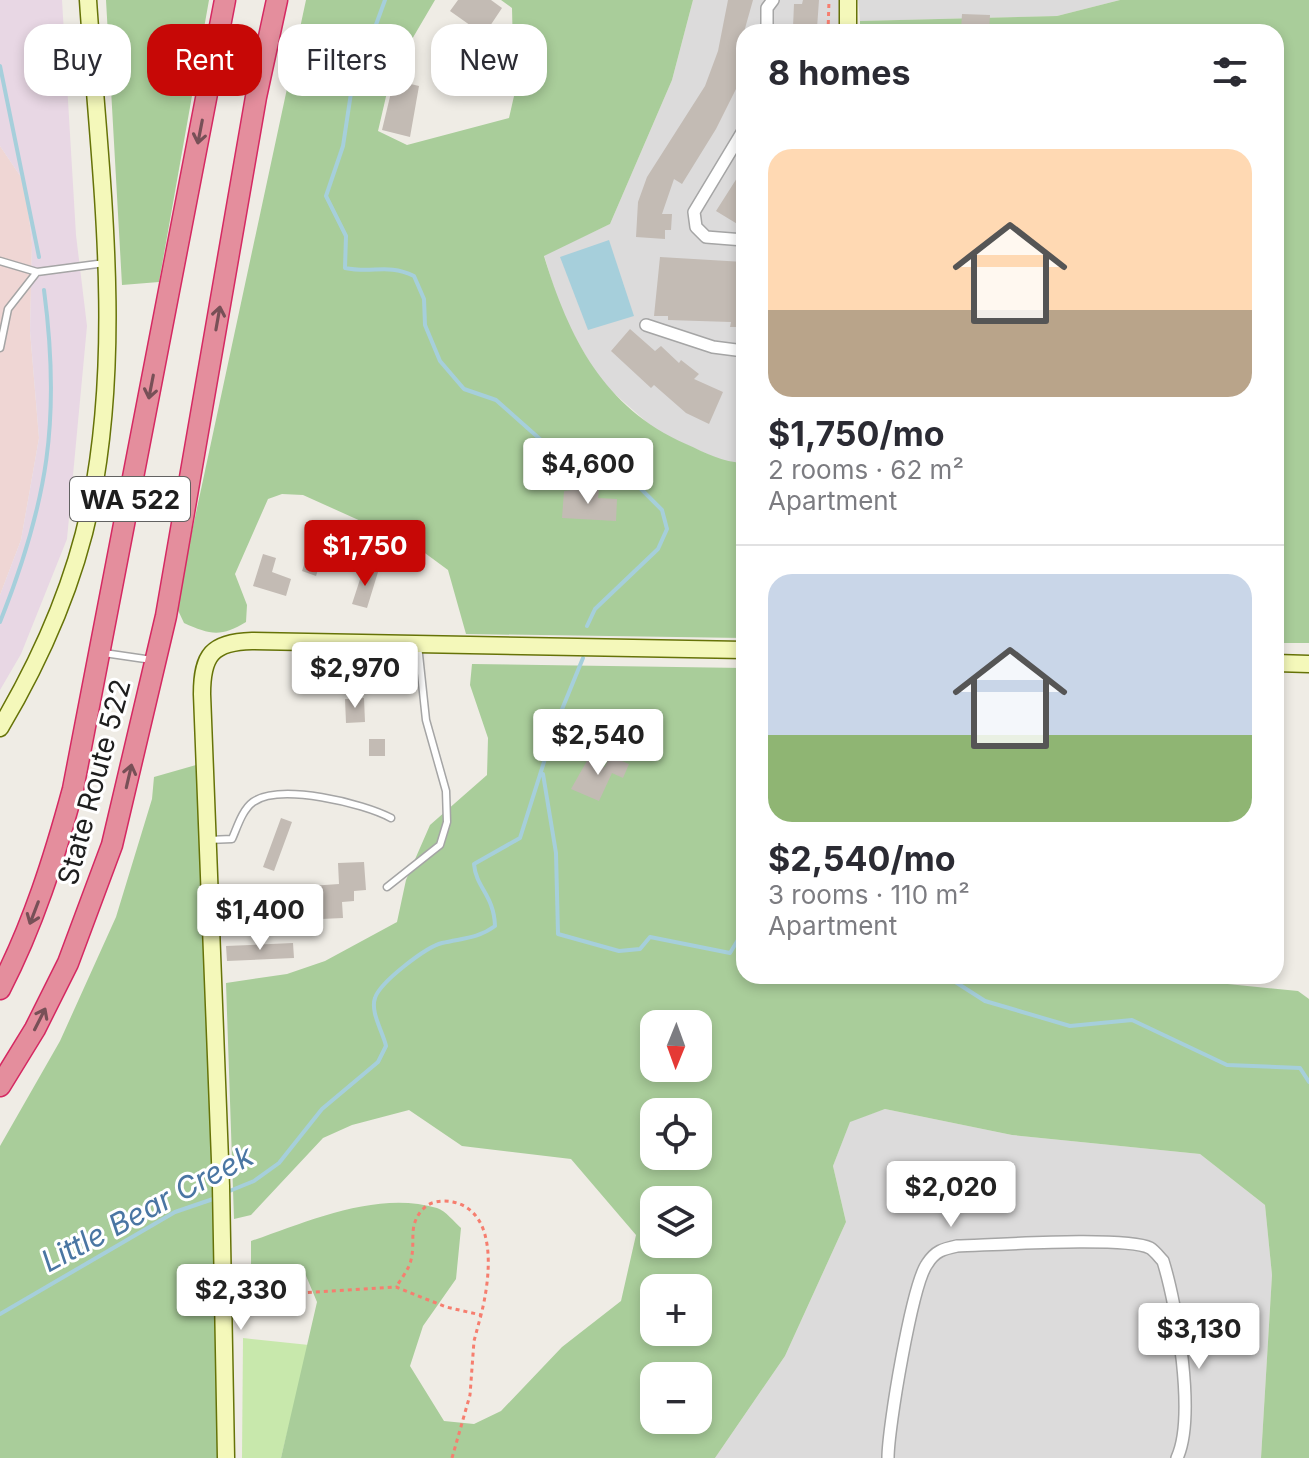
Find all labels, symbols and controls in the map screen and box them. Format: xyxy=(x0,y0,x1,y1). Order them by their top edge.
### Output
chip: Buy xyxy=(24,24,131,96)
chip: Rent xyxy=(147,24,262,96)
chip: Filters xyxy=(278,24,415,96)
chip: New xyxy=(431,24,547,96)
icon: filters xyxy=(1208,50,1252,94)
text: 8 homes xyxy=(768,52,911,93)
one-way arrow xyxy=(192,118,207,144)
icon: home xyxy=(938,201,1082,345)
one-way arrow xyxy=(211,306,226,332)
one-way arrow xyxy=(143,374,158,399)
text: $1,750/mo xyxy=(768,413,945,454)
pin: $4,600 xyxy=(523,438,653,506)
text: $4,600 xyxy=(541,448,635,479)
text: 2 rooms · 62 m² xyxy=(768,454,964,485)
road number: WA 522 xyxy=(70,477,190,521)
text: Apartment xyxy=(768,485,897,516)
pin: $1,750 xyxy=(300,520,430,588)
text: $1,750 xyxy=(322,530,408,561)
icon: home xyxy=(938,626,1082,770)
pin: $2,970 xyxy=(290,642,420,710)
text: $2,970 xyxy=(310,652,400,683)
street label: State Route 522 xyxy=(50,676,138,888)
pin: $2,540 xyxy=(533,709,663,777)
text: $2,540 xyxy=(551,719,645,750)
one-way arrow xyxy=(122,764,137,789)
text: $2,540/mo xyxy=(768,838,956,879)
text: 3 rooms · 110 m² xyxy=(768,879,970,910)
pin: $1,400 xyxy=(195,884,325,952)
text: $1,400 xyxy=(215,894,305,925)
one-way arrow xyxy=(26,900,40,925)
text: Apartment xyxy=(768,910,897,941)
one-way arrow xyxy=(33,1008,48,1032)
north arrow xyxy=(640,1010,712,1082)
map controls xyxy=(640,1010,712,1434)
button: locate xyxy=(640,1098,712,1170)
water label: Little Bear Creek xyxy=(35,1137,260,1279)
pin: $2,020 xyxy=(886,1161,1016,1229)
text: $2,020 xyxy=(905,1171,997,1202)
button: layers xyxy=(640,1186,712,1258)
pin: $2,330 xyxy=(176,1264,306,1332)
text: $2,330 xyxy=(195,1274,287,1305)
button: + xyxy=(640,1274,712,1346)
pin: $3,130 xyxy=(1134,1303,1264,1371)
text: $3,130 xyxy=(1156,1313,1242,1344)
button: − xyxy=(640,1362,712,1434)

